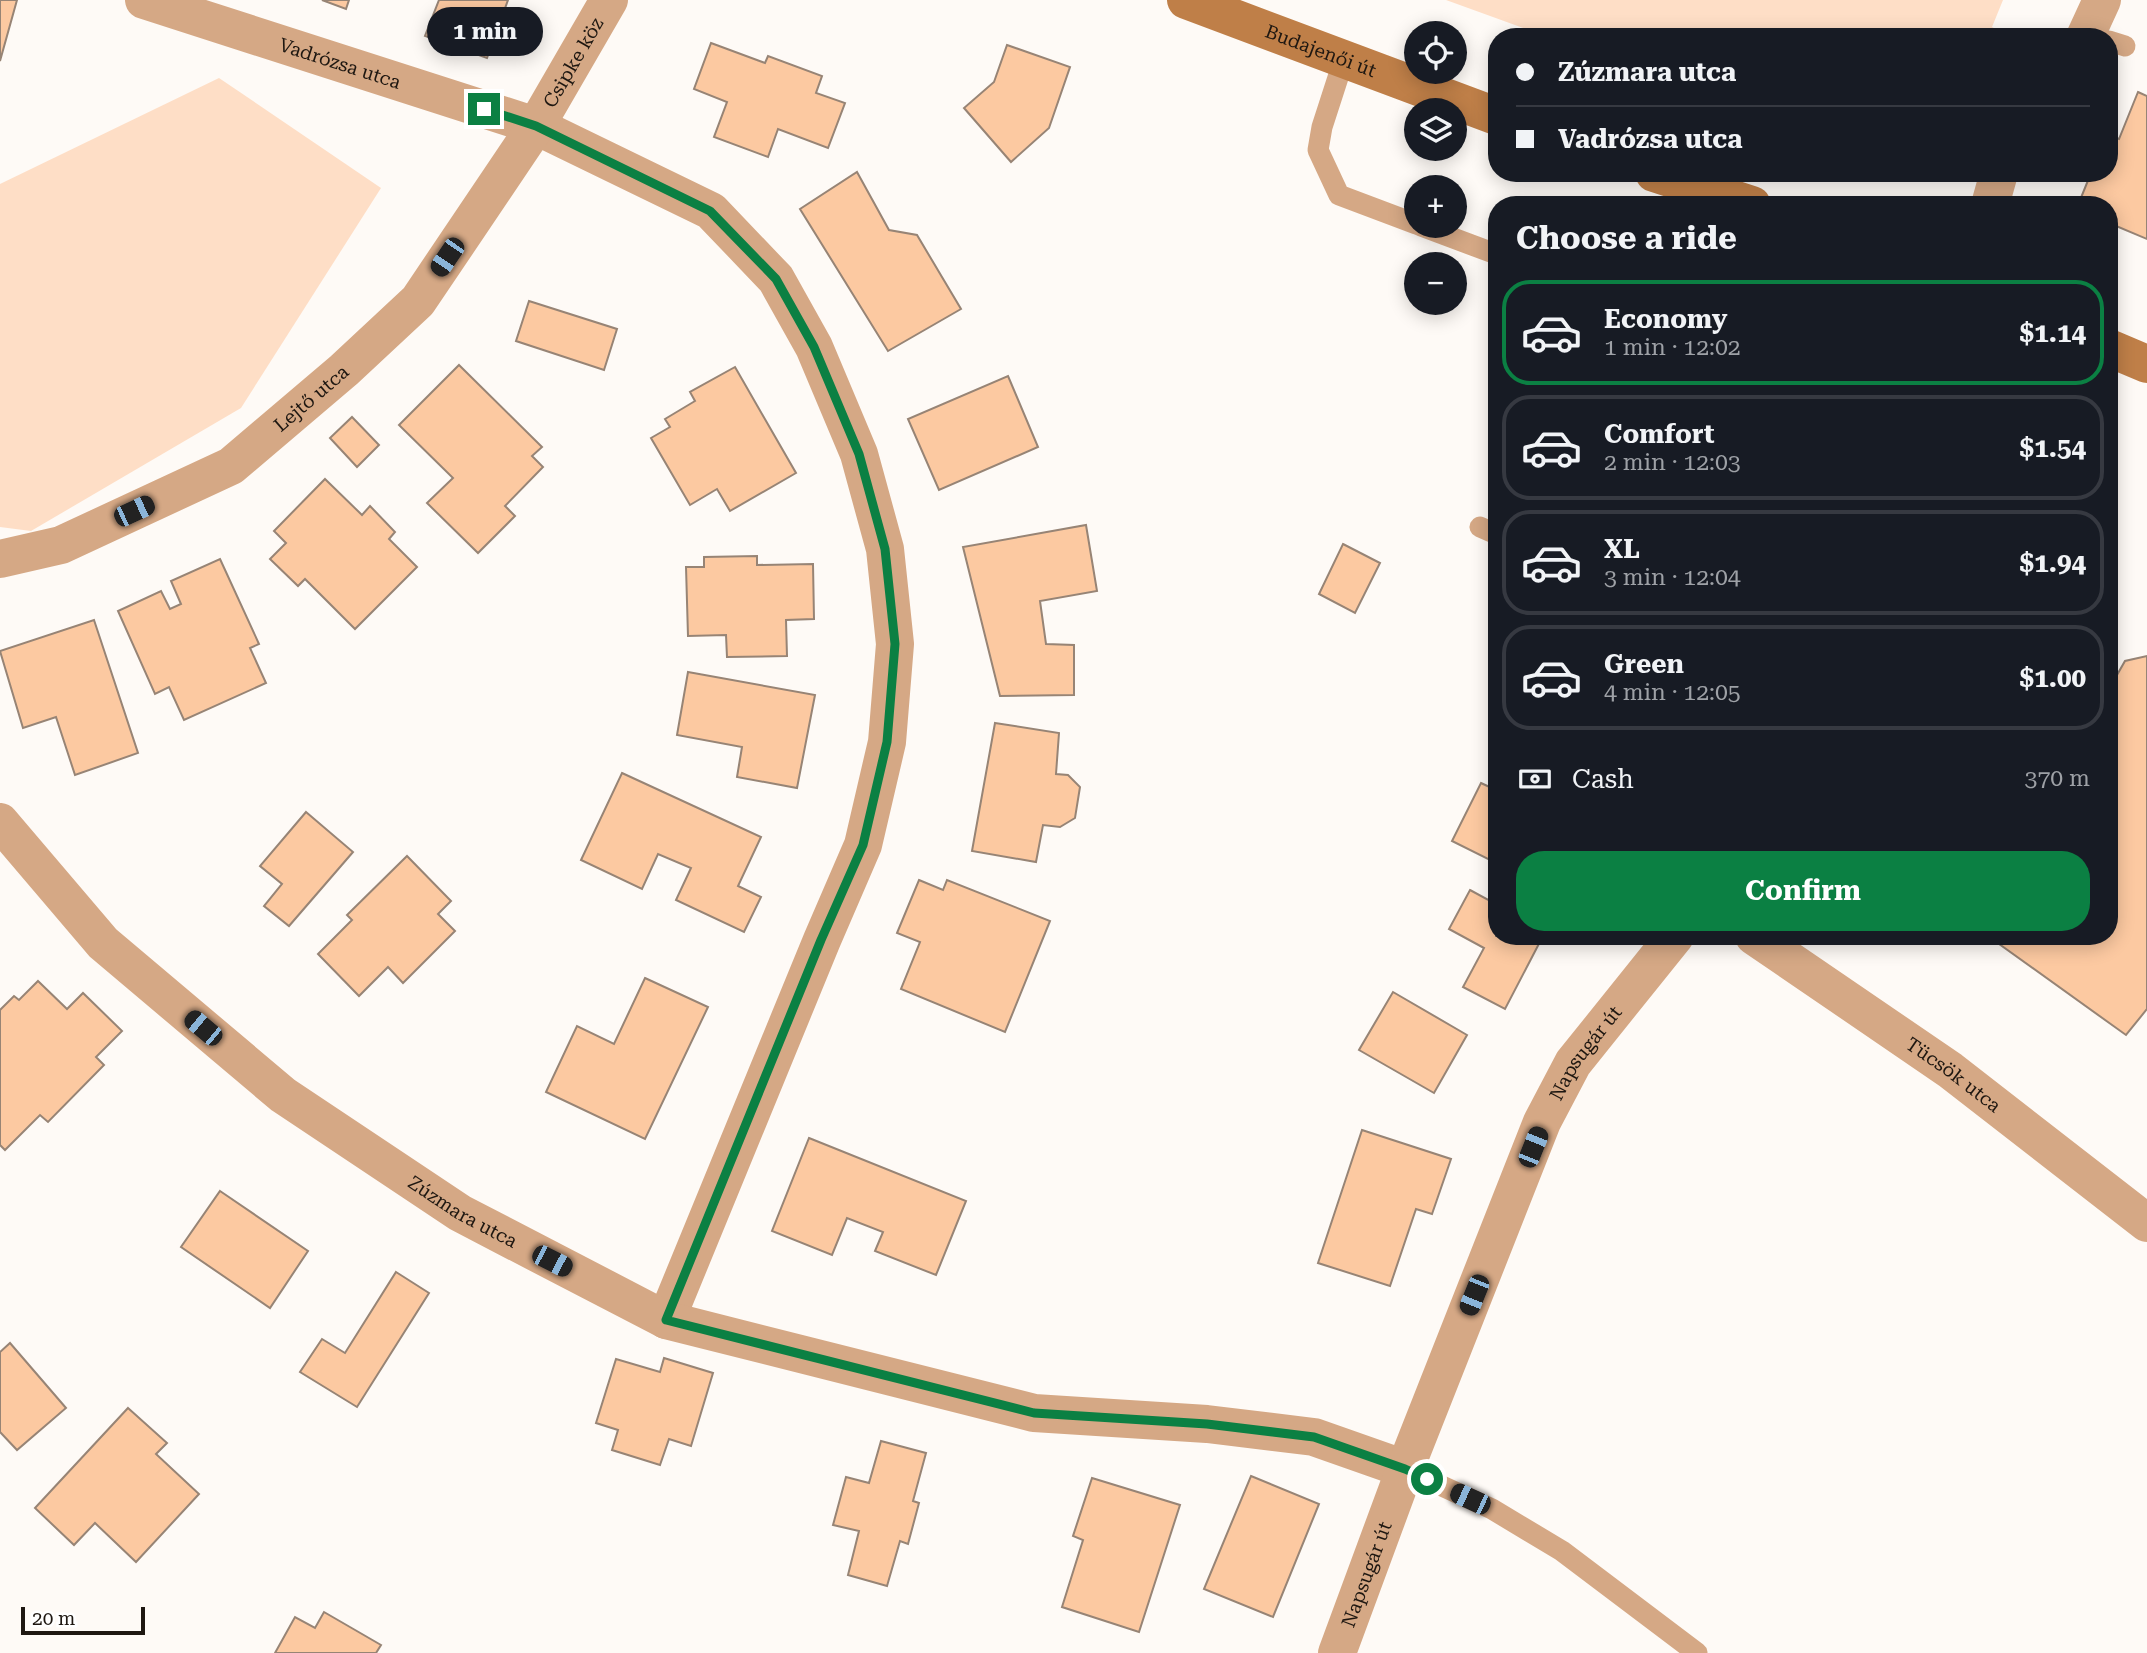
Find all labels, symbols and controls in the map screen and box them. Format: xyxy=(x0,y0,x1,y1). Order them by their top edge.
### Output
callout: 1 min xyxy=(426,7,542,56)
street label: Csipke köz xyxy=(538,14,608,112)
text: 1 min xyxy=(453,18,517,45)
street label: Budajenői út xyxy=(1262,20,1379,82)
map controls xyxy=(1404,21,1467,315)
button: locate xyxy=(1404,21,1467,84)
street label: Vadrózsa utca xyxy=(276,33,404,94)
text: Zúzmara utca xyxy=(1558,57,1736,87)
route end xyxy=(468,93,500,125)
button: layers xyxy=(1404,98,1467,161)
text: Vadrózsa utca xyxy=(1558,124,1742,154)
button: + xyxy=(1404,175,1467,238)
text: Choose a ride xyxy=(1516,219,1737,257)
car xyxy=(427,234,468,280)
button: − xyxy=(1404,252,1467,315)
icon: car xyxy=(1520,301,1583,364)
text: Economy xyxy=(1604,304,1727,334)
text: $1.14 xyxy=(2020,318,2086,348)
text: 1 min · 12:02 xyxy=(1604,334,1741,361)
street label: Lejtő utca xyxy=(269,360,354,437)
icon: car xyxy=(1520,416,1583,479)
text: Comfort xyxy=(1604,419,1714,449)
text: $1.54 xyxy=(2020,433,2086,463)
text: 2 min · 12:03 xyxy=(1604,449,1741,476)
car xyxy=(111,493,158,529)
icon: car xyxy=(1520,531,1583,594)
text: XL xyxy=(1604,534,1640,564)
text: $1.94 xyxy=(2020,548,2086,578)
text: 3 min · 12:04 xyxy=(1604,564,1741,591)
icon: car xyxy=(1520,646,1583,709)
text: Green xyxy=(1604,649,1684,679)
text: $1.00 xyxy=(2020,663,2086,693)
text: 4 min · 12:05 xyxy=(1604,679,1741,706)
icon: cash xyxy=(1516,760,1554,798)
text: Cash xyxy=(1572,764,1634,794)
text: 370 m xyxy=(2025,765,2090,792)
button: Confirm xyxy=(1516,851,2090,931)
street label: Napsugár út xyxy=(1545,1001,1627,1104)
car xyxy=(181,1006,226,1050)
street label: Tücsök utca xyxy=(1901,1032,2006,1118)
car xyxy=(1516,1124,1551,1170)
street label: Zúzmara utca xyxy=(404,1171,522,1253)
car xyxy=(529,1242,576,1280)
car xyxy=(1457,1272,1492,1318)
route start xyxy=(1411,1463,1443,1495)
car xyxy=(1447,1481,1494,1517)
street label: Napsugár út xyxy=(1337,1518,1397,1630)
scale bar xyxy=(21,1604,145,1636)
text: 20 m xyxy=(32,1607,75,1630)

